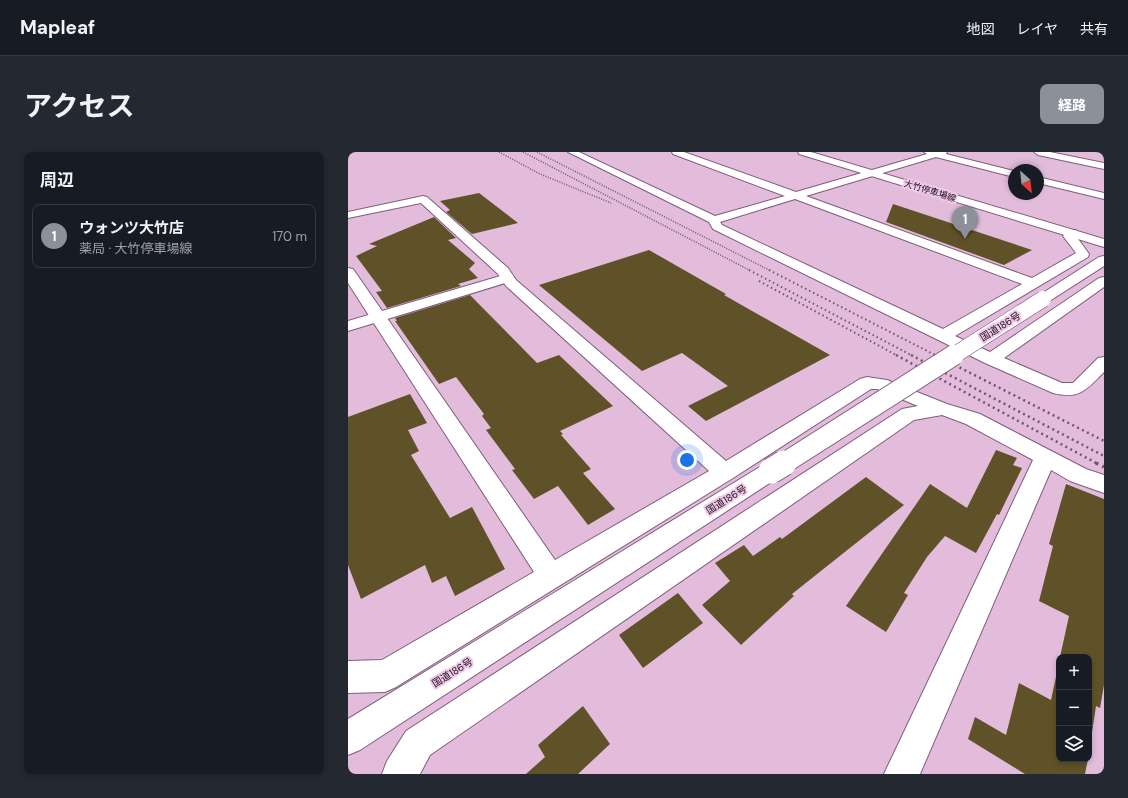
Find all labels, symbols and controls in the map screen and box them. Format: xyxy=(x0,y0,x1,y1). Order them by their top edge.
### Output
text: Mapleaf xyxy=(20,15,95,40)
text: 地図 xyxy=(966,20,994,38)
text: レイヤ xyxy=(1016,20,1058,38)
text: 共有 xyxy=(1080,20,1108,38)
button: 経路 xyxy=(1040,84,1104,124)
text: アクセス xyxy=(24,88,135,125)
north arrow xyxy=(1008,164,1044,200)
text: 周辺 xyxy=(40,169,74,191)
street label: 大竹停車場線 xyxy=(902,177,959,205)
pin: 1 xyxy=(952,206,978,239)
text: ウォンツ大竹店 xyxy=(79,218,184,238)
text: 1 xyxy=(52,228,56,245)
text: 170 m xyxy=(272,228,307,245)
text: 薬局 · 大竹停車場線 xyxy=(79,240,193,257)
street label: 国道186号 xyxy=(978,309,1023,344)
your location xyxy=(677,450,697,470)
street label: 国道186号 xyxy=(704,482,749,517)
map controls xyxy=(1056,654,1092,762)
button: + xyxy=(1056,654,1092,690)
street label: 国道186号 xyxy=(430,655,475,690)
button: − xyxy=(1056,690,1092,726)
button: layers xyxy=(1056,726,1092,762)

